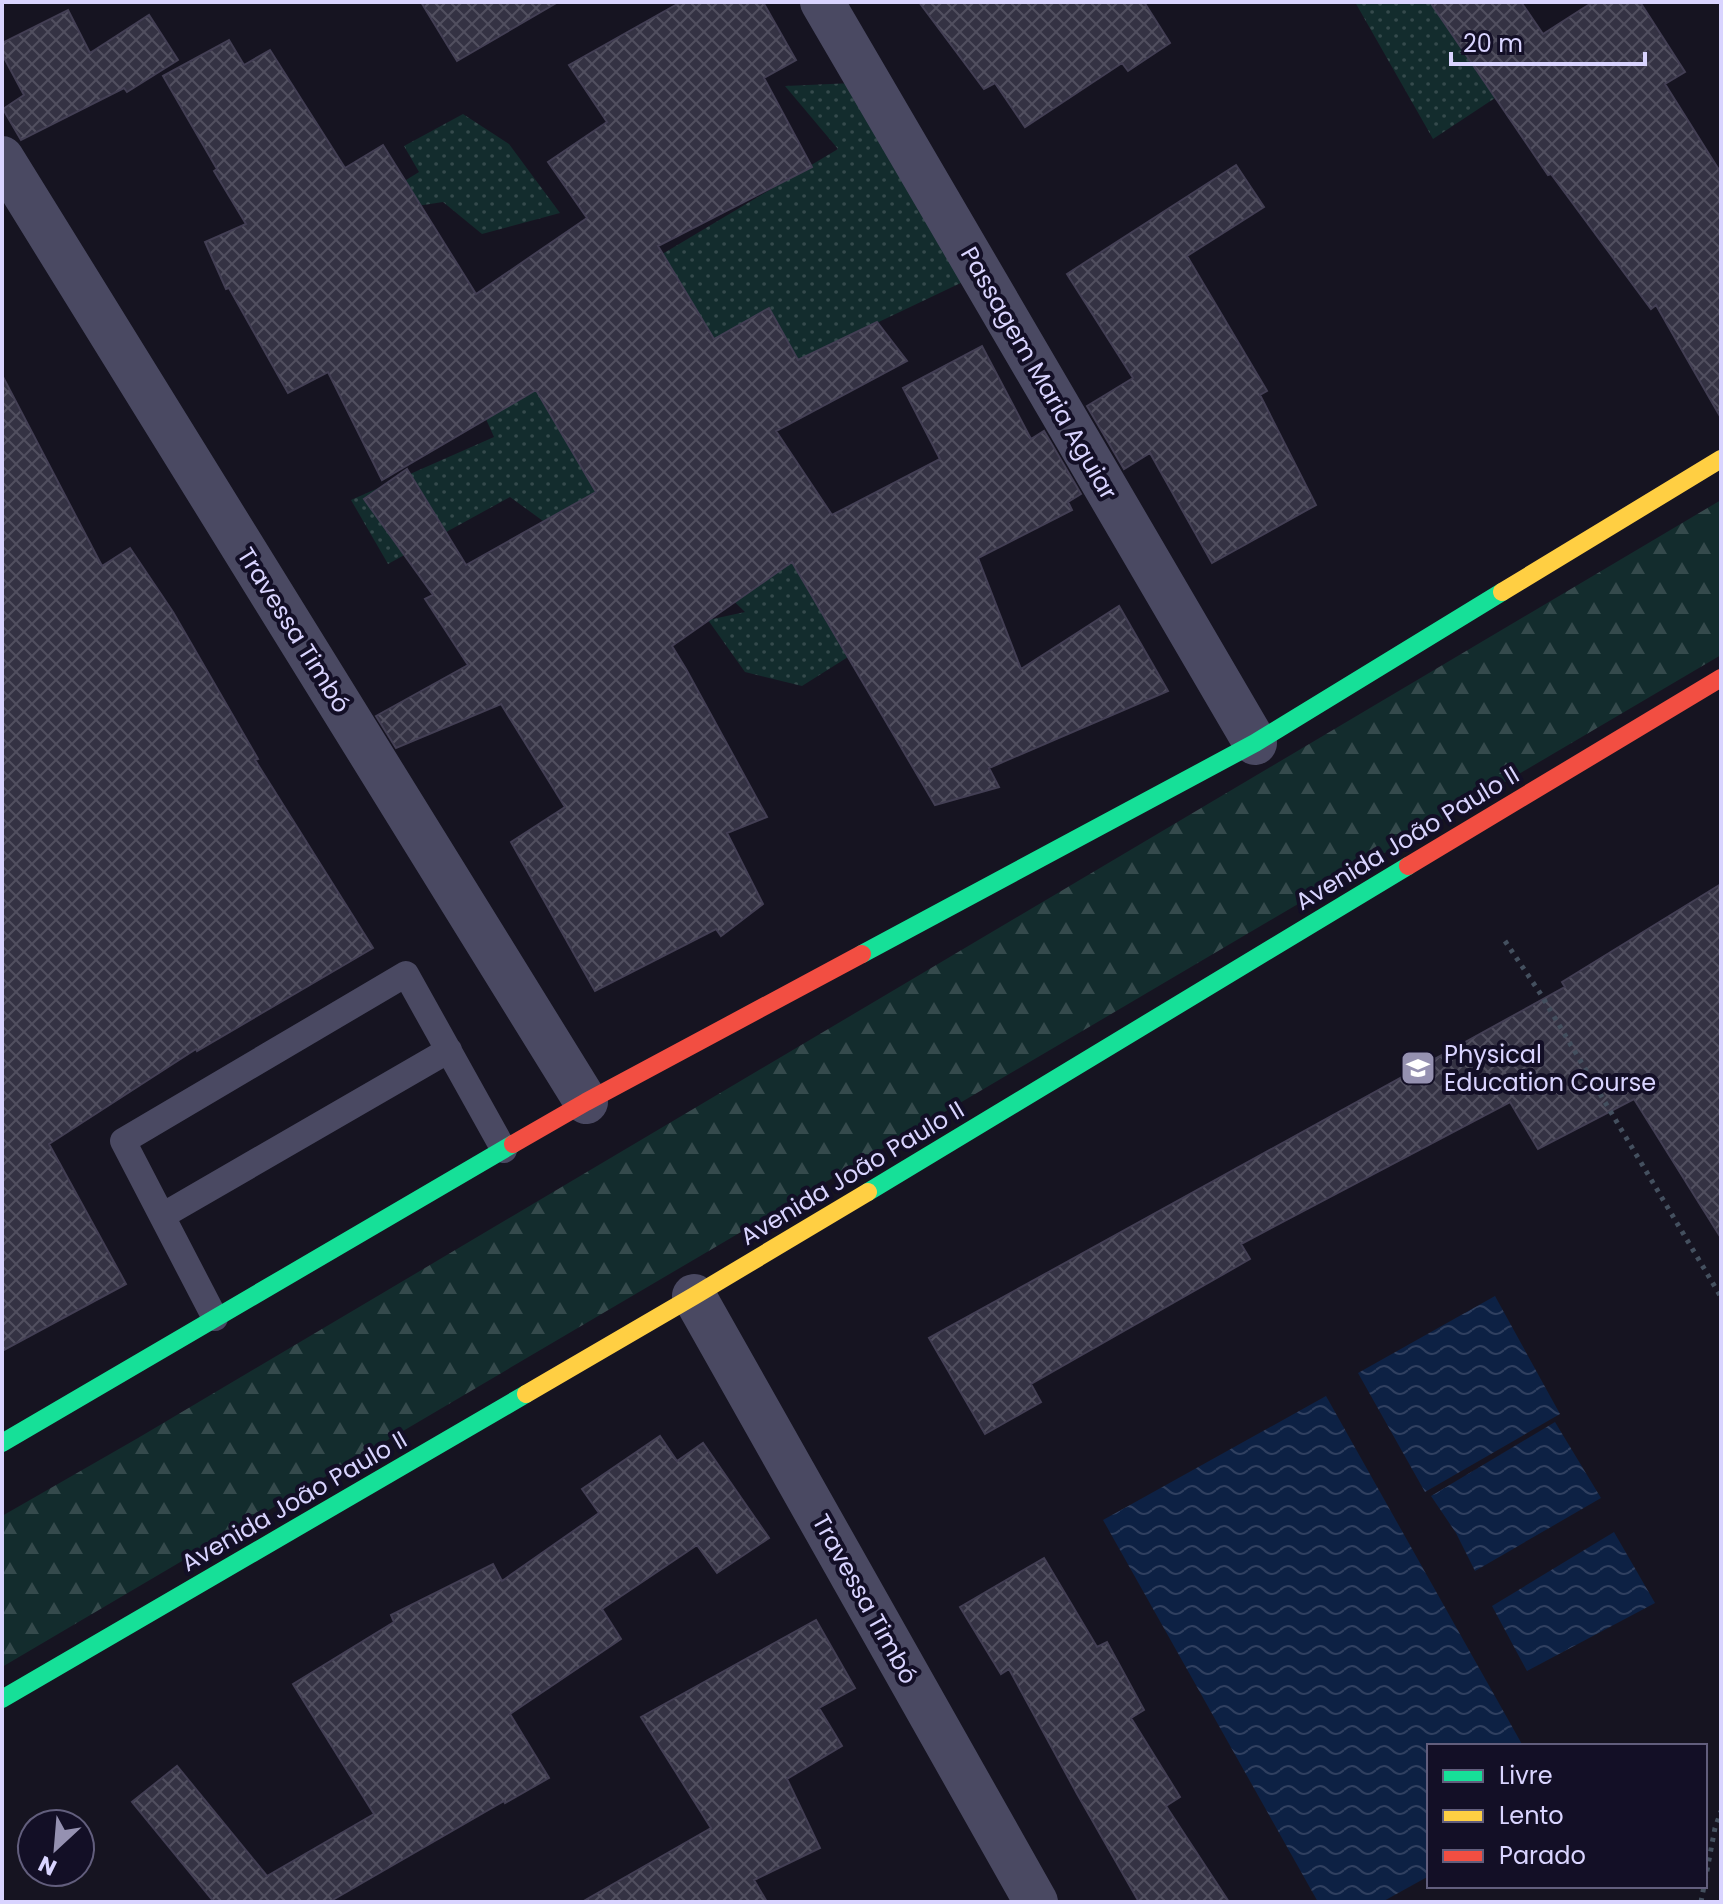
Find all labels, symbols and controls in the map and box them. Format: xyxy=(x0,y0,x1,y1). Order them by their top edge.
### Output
scale bar xyxy=(1451,16,1645,66)
text: 20 m xyxy=(1463,27,1523,60)
street label: Passagem Maria Aguiar xyxy=(953,241,1125,505)
street label: Travessa Timbó xyxy=(230,541,358,719)
street label: Avenida João Paulo II xyxy=(1289,758,1525,918)
place label: Physical Education Course xyxy=(1444,1038,1656,1099)
school or university icon: Physical Education Course xyxy=(1399,1049,1437,1087)
street label: Avenida João Paulo II xyxy=(734,1093,970,1253)
street label: Avenida João Paulo II xyxy=(175,1423,413,1579)
street label: Travessa Timbó xyxy=(805,1508,925,1690)
legend xyxy=(1427,1744,1707,1888)
text: Livre xyxy=(1499,1759,1553,1792)
text: Lento xyxy=(1499,1799,1564,1832)
north arrow xyxy=(16,1808,96,1888)
text: Parado xyxy=(1499,1839,1586,1872)
text: N xyxy=(33,1848,62,1883)

